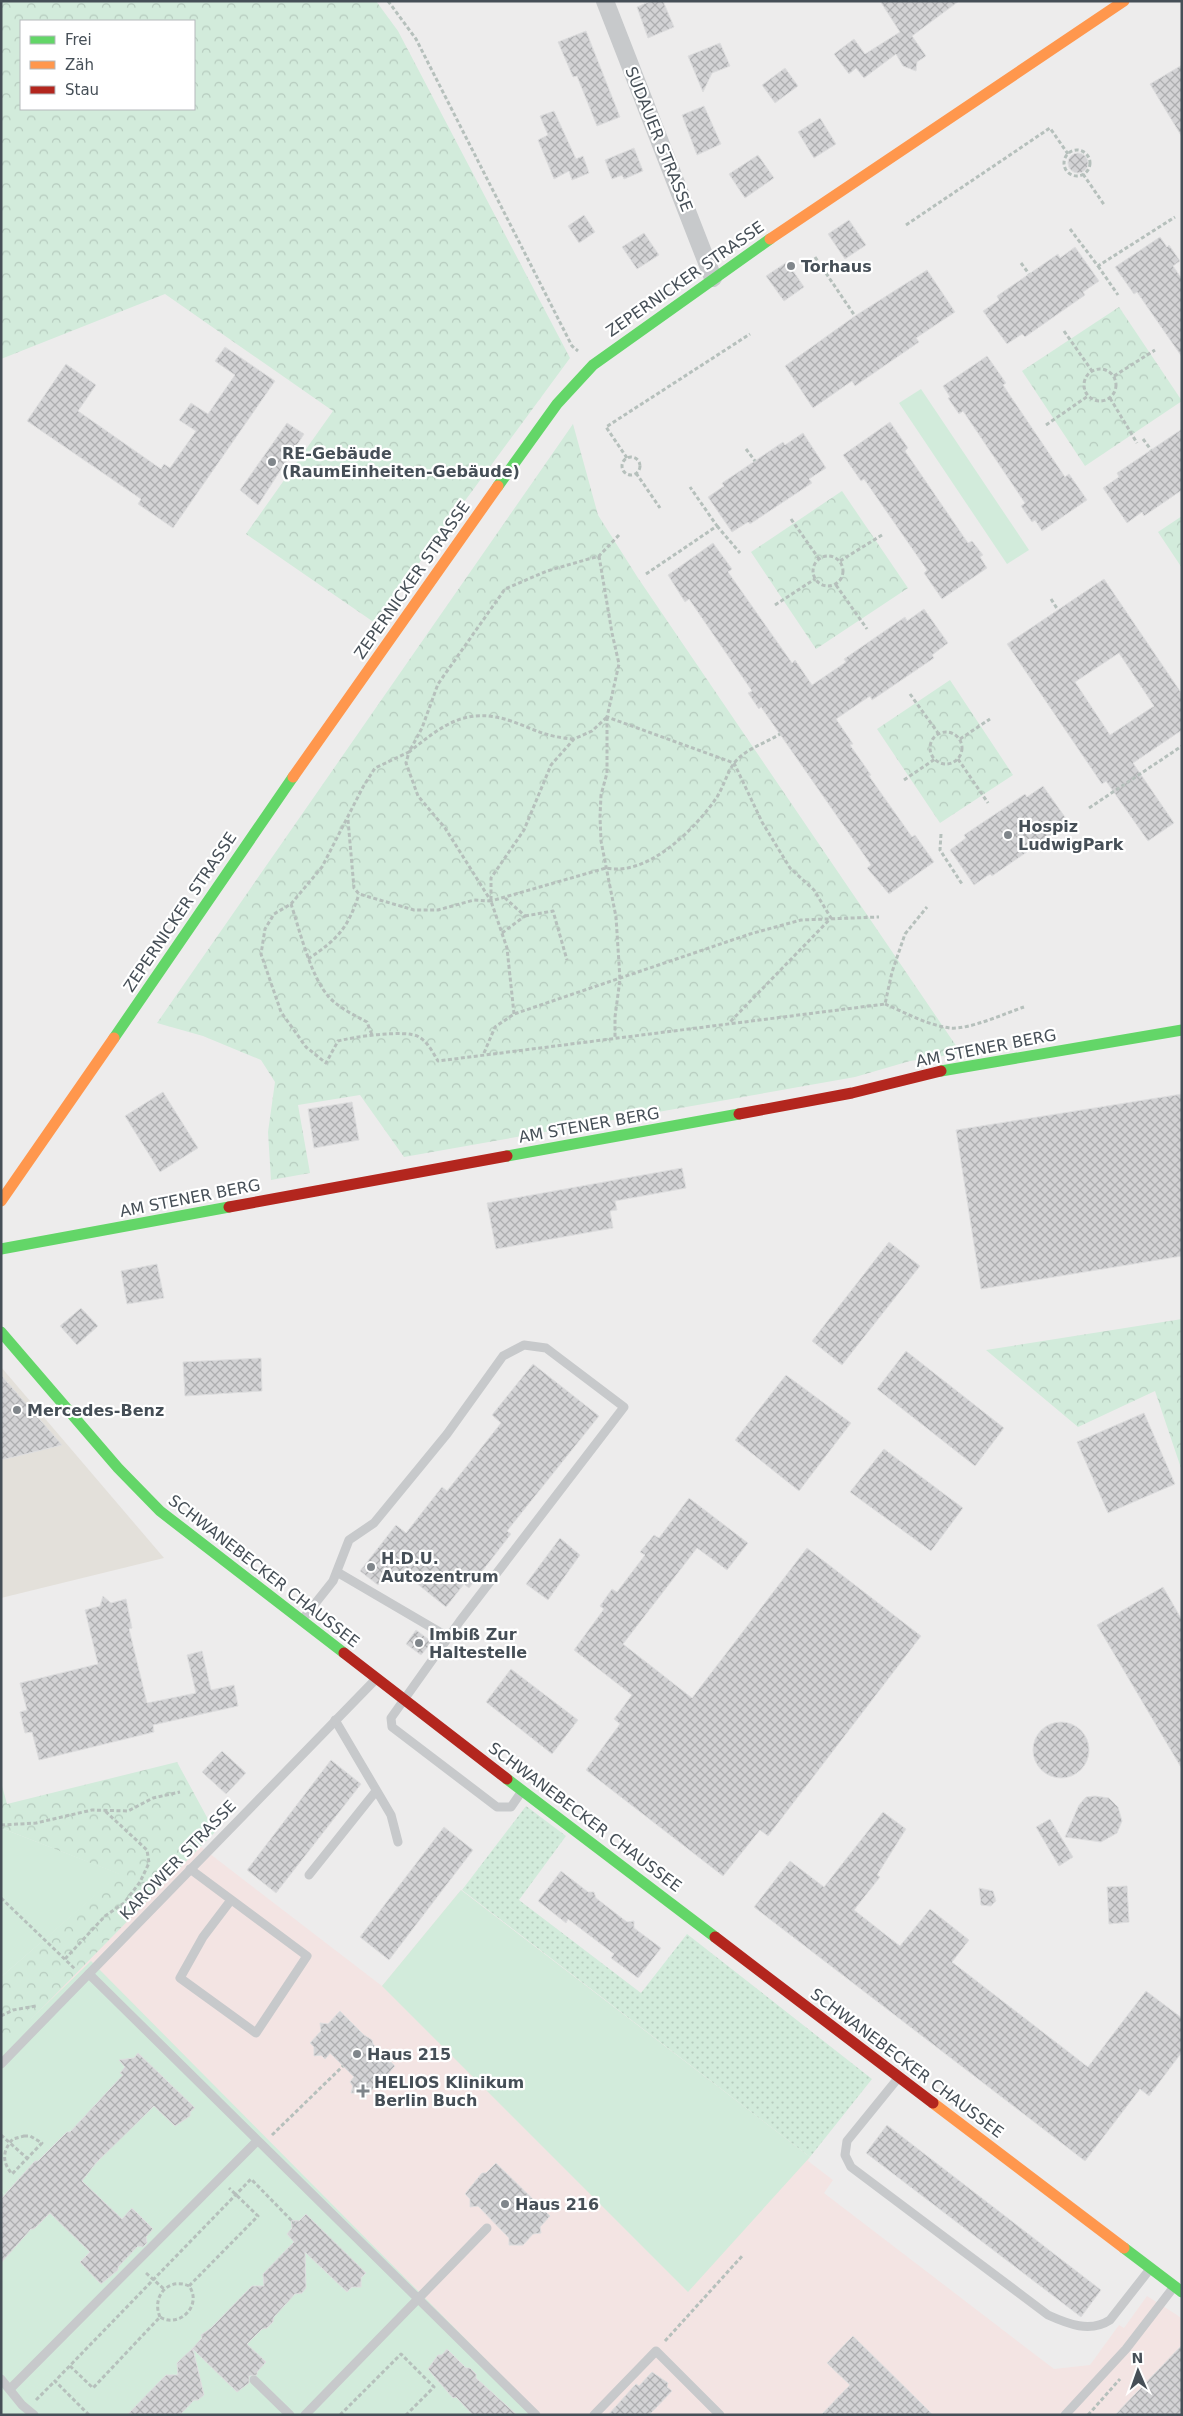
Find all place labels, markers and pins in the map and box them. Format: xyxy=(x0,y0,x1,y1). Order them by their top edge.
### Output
place label: Torhaus xyxy=(801,257,872,276)
marker: Torhaus xyxy=(785,260,797,272)
place label: RE-Gebäude (RaumEinheiten-Gebäude) xyxy=(282,444,520,481)
marker: RE-Gebäude (RaumEinheiten-Gebäude) xyxy=(266,456,278,468)
place label: Hospiz LudwigPark xyxy=(1018,817,1124,854)
marker: Hospiz LudwigPark xyxy=(1002,829,1014,841)
place label: Mercedes-Benz xyxy=(27,1401,164,1420)
marker: Mercedes-Benz xyxy=(11,1404,23,1416)
place label: H.D.U. Autozentrum xyxy=(381,1549,499,1586)
marker: H.D.U. Autozentrum xyxy=(365,1561,377,1573)
place label: Imbiß Zur Haltestelle xyxy=(429,1625,527,1662)
marker: Imbiß Zur Haltestelle xyxy=(413,1637,425,1649)
place label: Haus 215 xyxy=(367,2045,451,2064)
marker: Haus 215 xyxy=(351,2048,363,2060)
place label: HELIOS Klinikum Berlin Buch xyxy=(374,2073,524,2110)
marker: HELIOS Klinikum Berlin Buch xyxy=(356,2084,370,2098)
place label: Haus 216 xyxy=(515,2195,599,2214)
marker: Haus 216 xyxy=(499,2198,511,2210)

